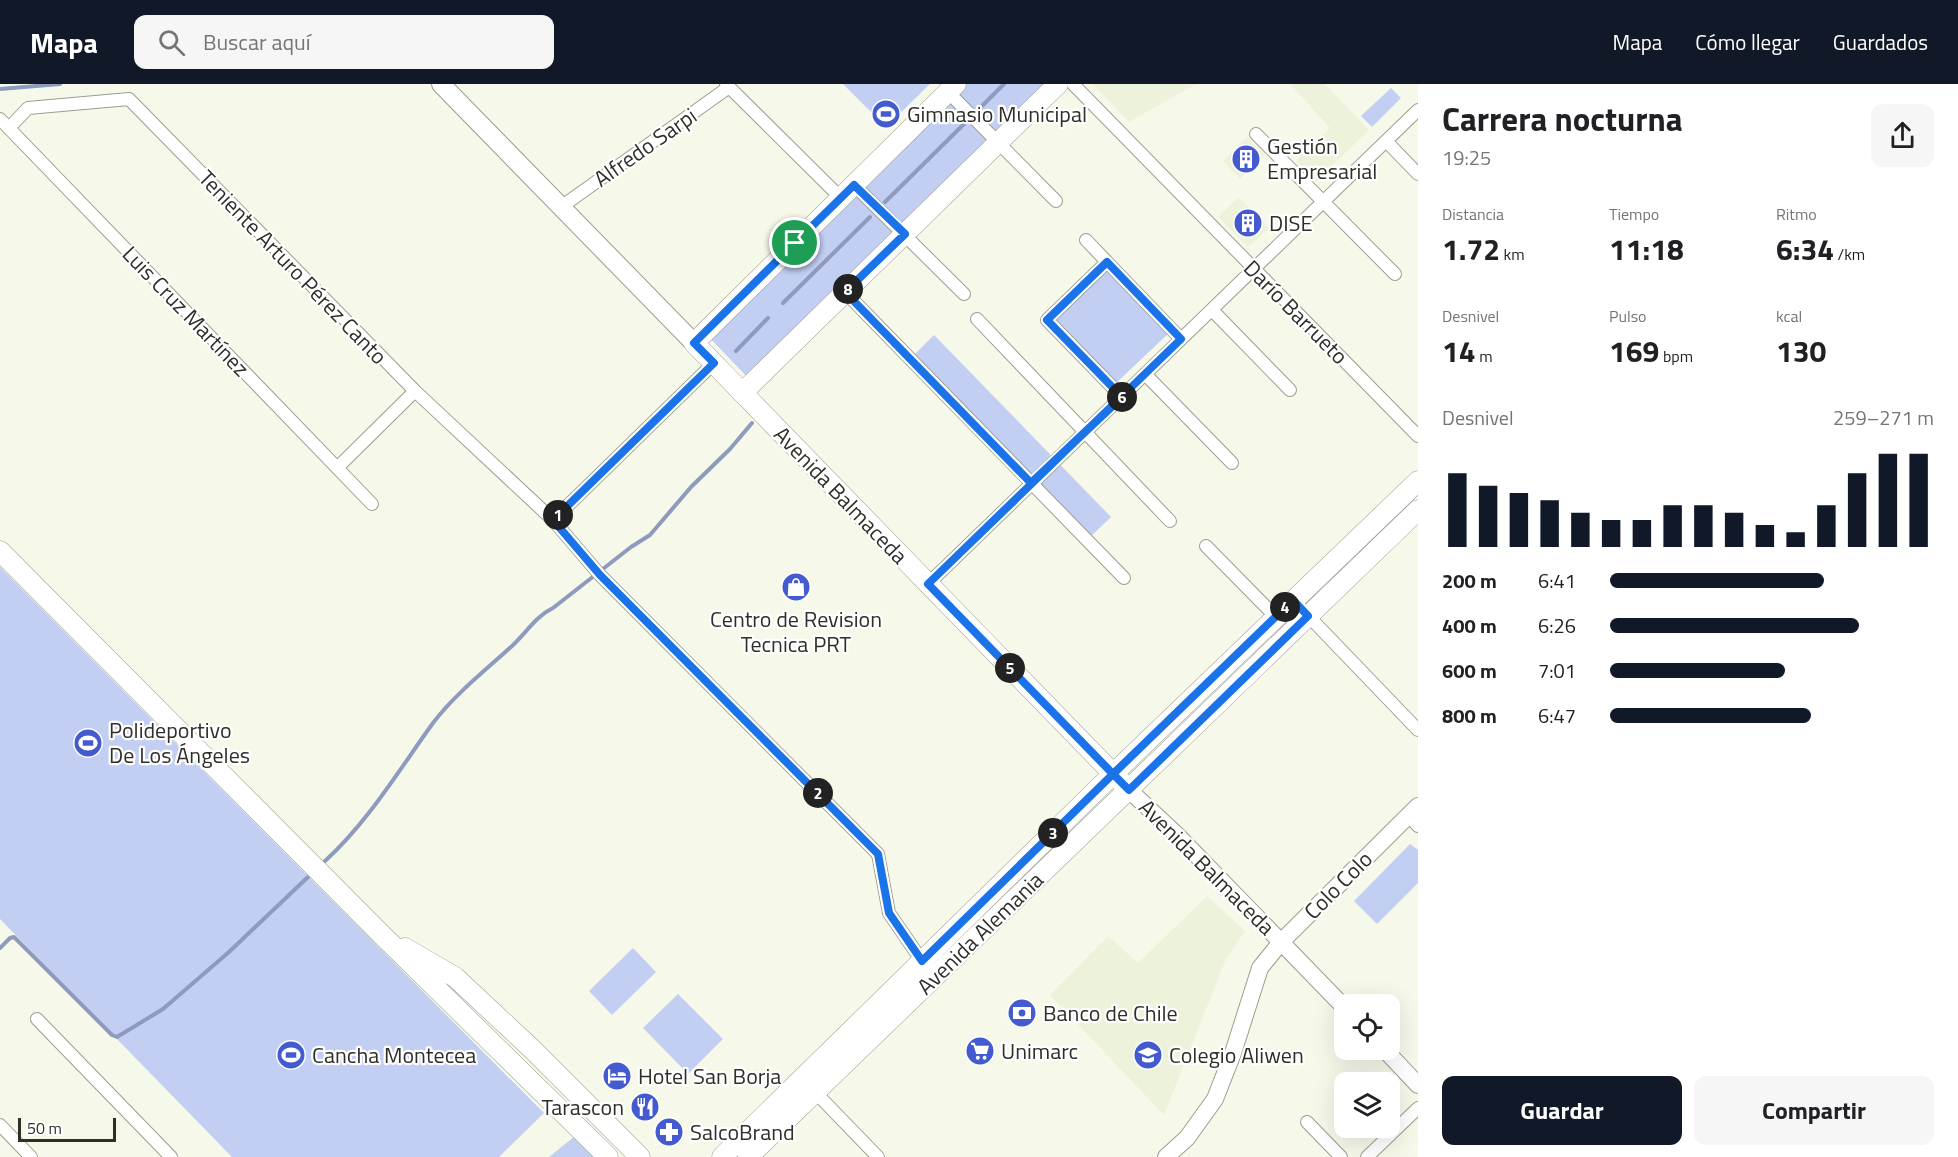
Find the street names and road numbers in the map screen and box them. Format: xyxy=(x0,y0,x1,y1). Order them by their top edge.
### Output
street label: Alfredo Sarpi xyxy=(586,99,704,195)
street label: Teniente Arturo Pérez Canto xyxy=(191,162,395,372)
street label: Luis Cruz Martínez xyxy=(115,238,257,384)
street label: Darío Barrueto xyxy=(1236,252,1356,372)
street label: Avenida Balmaceda xyxy=(766,418,916,572)
street label: Avenida Balmaceda xyxy=(1131,791,1283,943)
street label: Colo Colo xyxy=(1296,843,1380,927)
street label: Avenida Alemania xyxy=(909,864,1051,1002)

